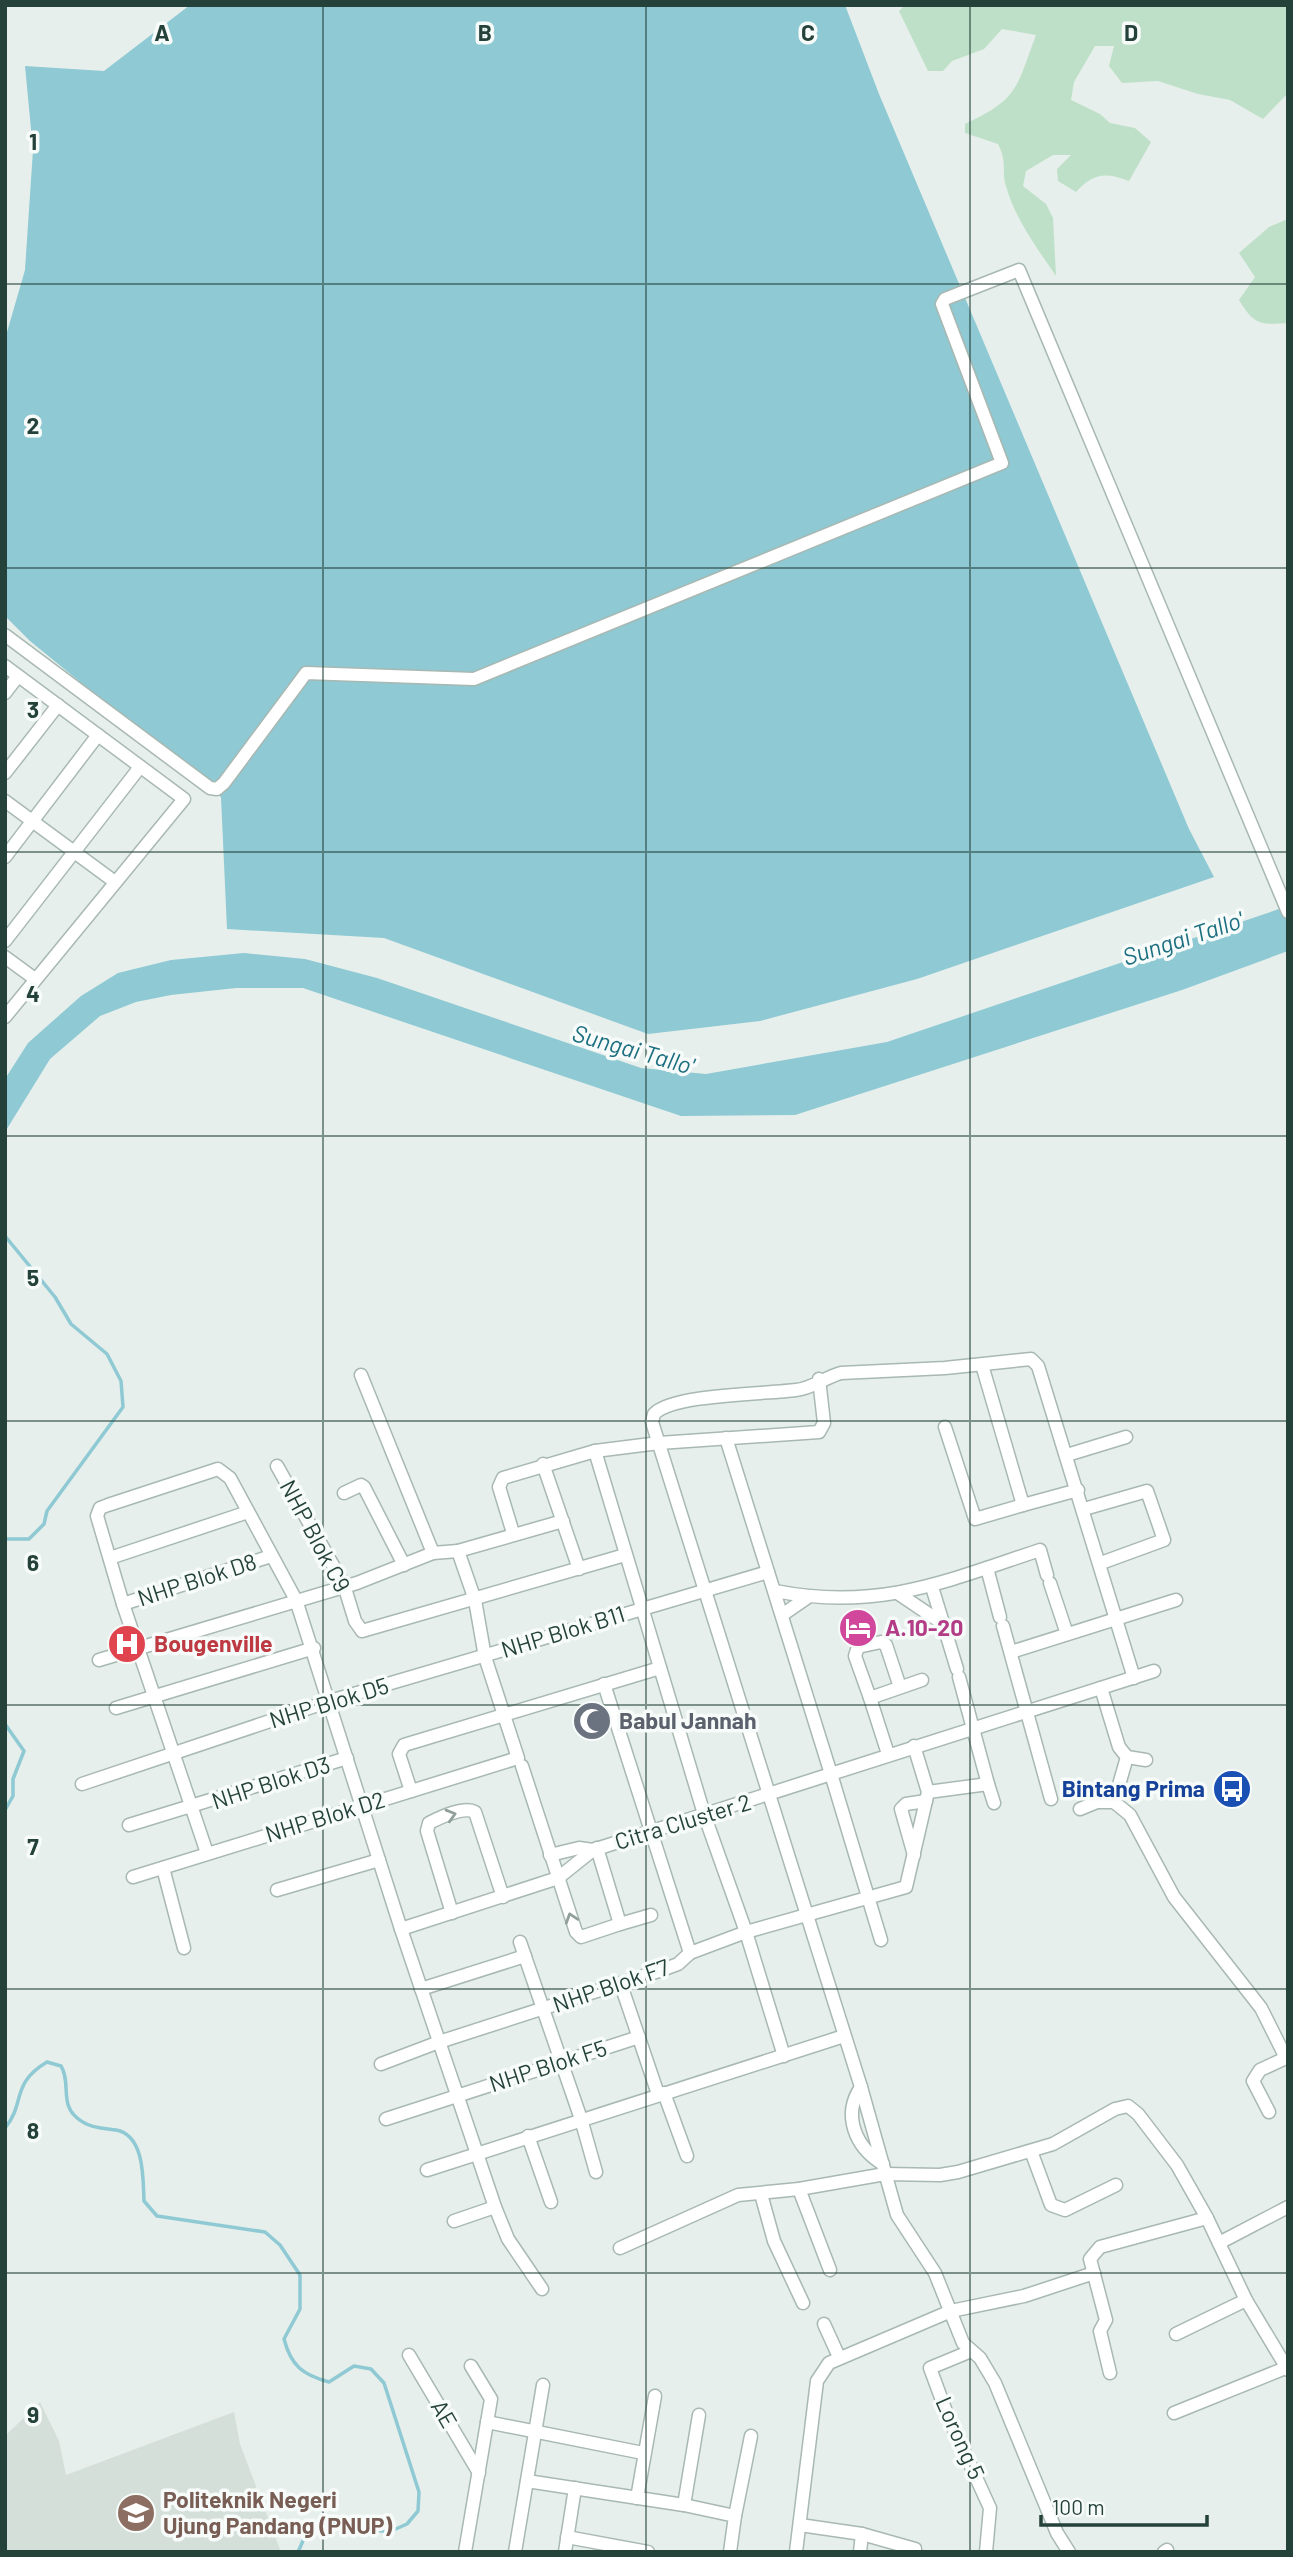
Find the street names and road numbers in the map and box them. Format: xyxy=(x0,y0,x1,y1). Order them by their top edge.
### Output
street label: NHP Blok C9 xyxy=(275,1475,357,1596)
street label: NHP Blok D8 xyxy=(134,1547,260,1611)
street label: NHP Blok B11 xyxy=(498,1599,628,1663)
street label: NHP Blok D5 xyxy=(266,1671,392,1733)
street label: NHP Blok D3 xyxy=(208,1750,334,1814)
street label: NHP Blok D2 xyxy=(261,1785,388,1848)
street label: Citra Cluster 2 xyxy=(611,1787,754,1855)
street label: NHP Blok F7 xyxy=(549,1952,673,2018)
street label: NHP Blok F5 xyxy=(485,2033,610,2097)
street label: Lorong 5 xyxy=(930,2392,992,2483)
street label: AE xyxy=(426,2394,464,2433)

